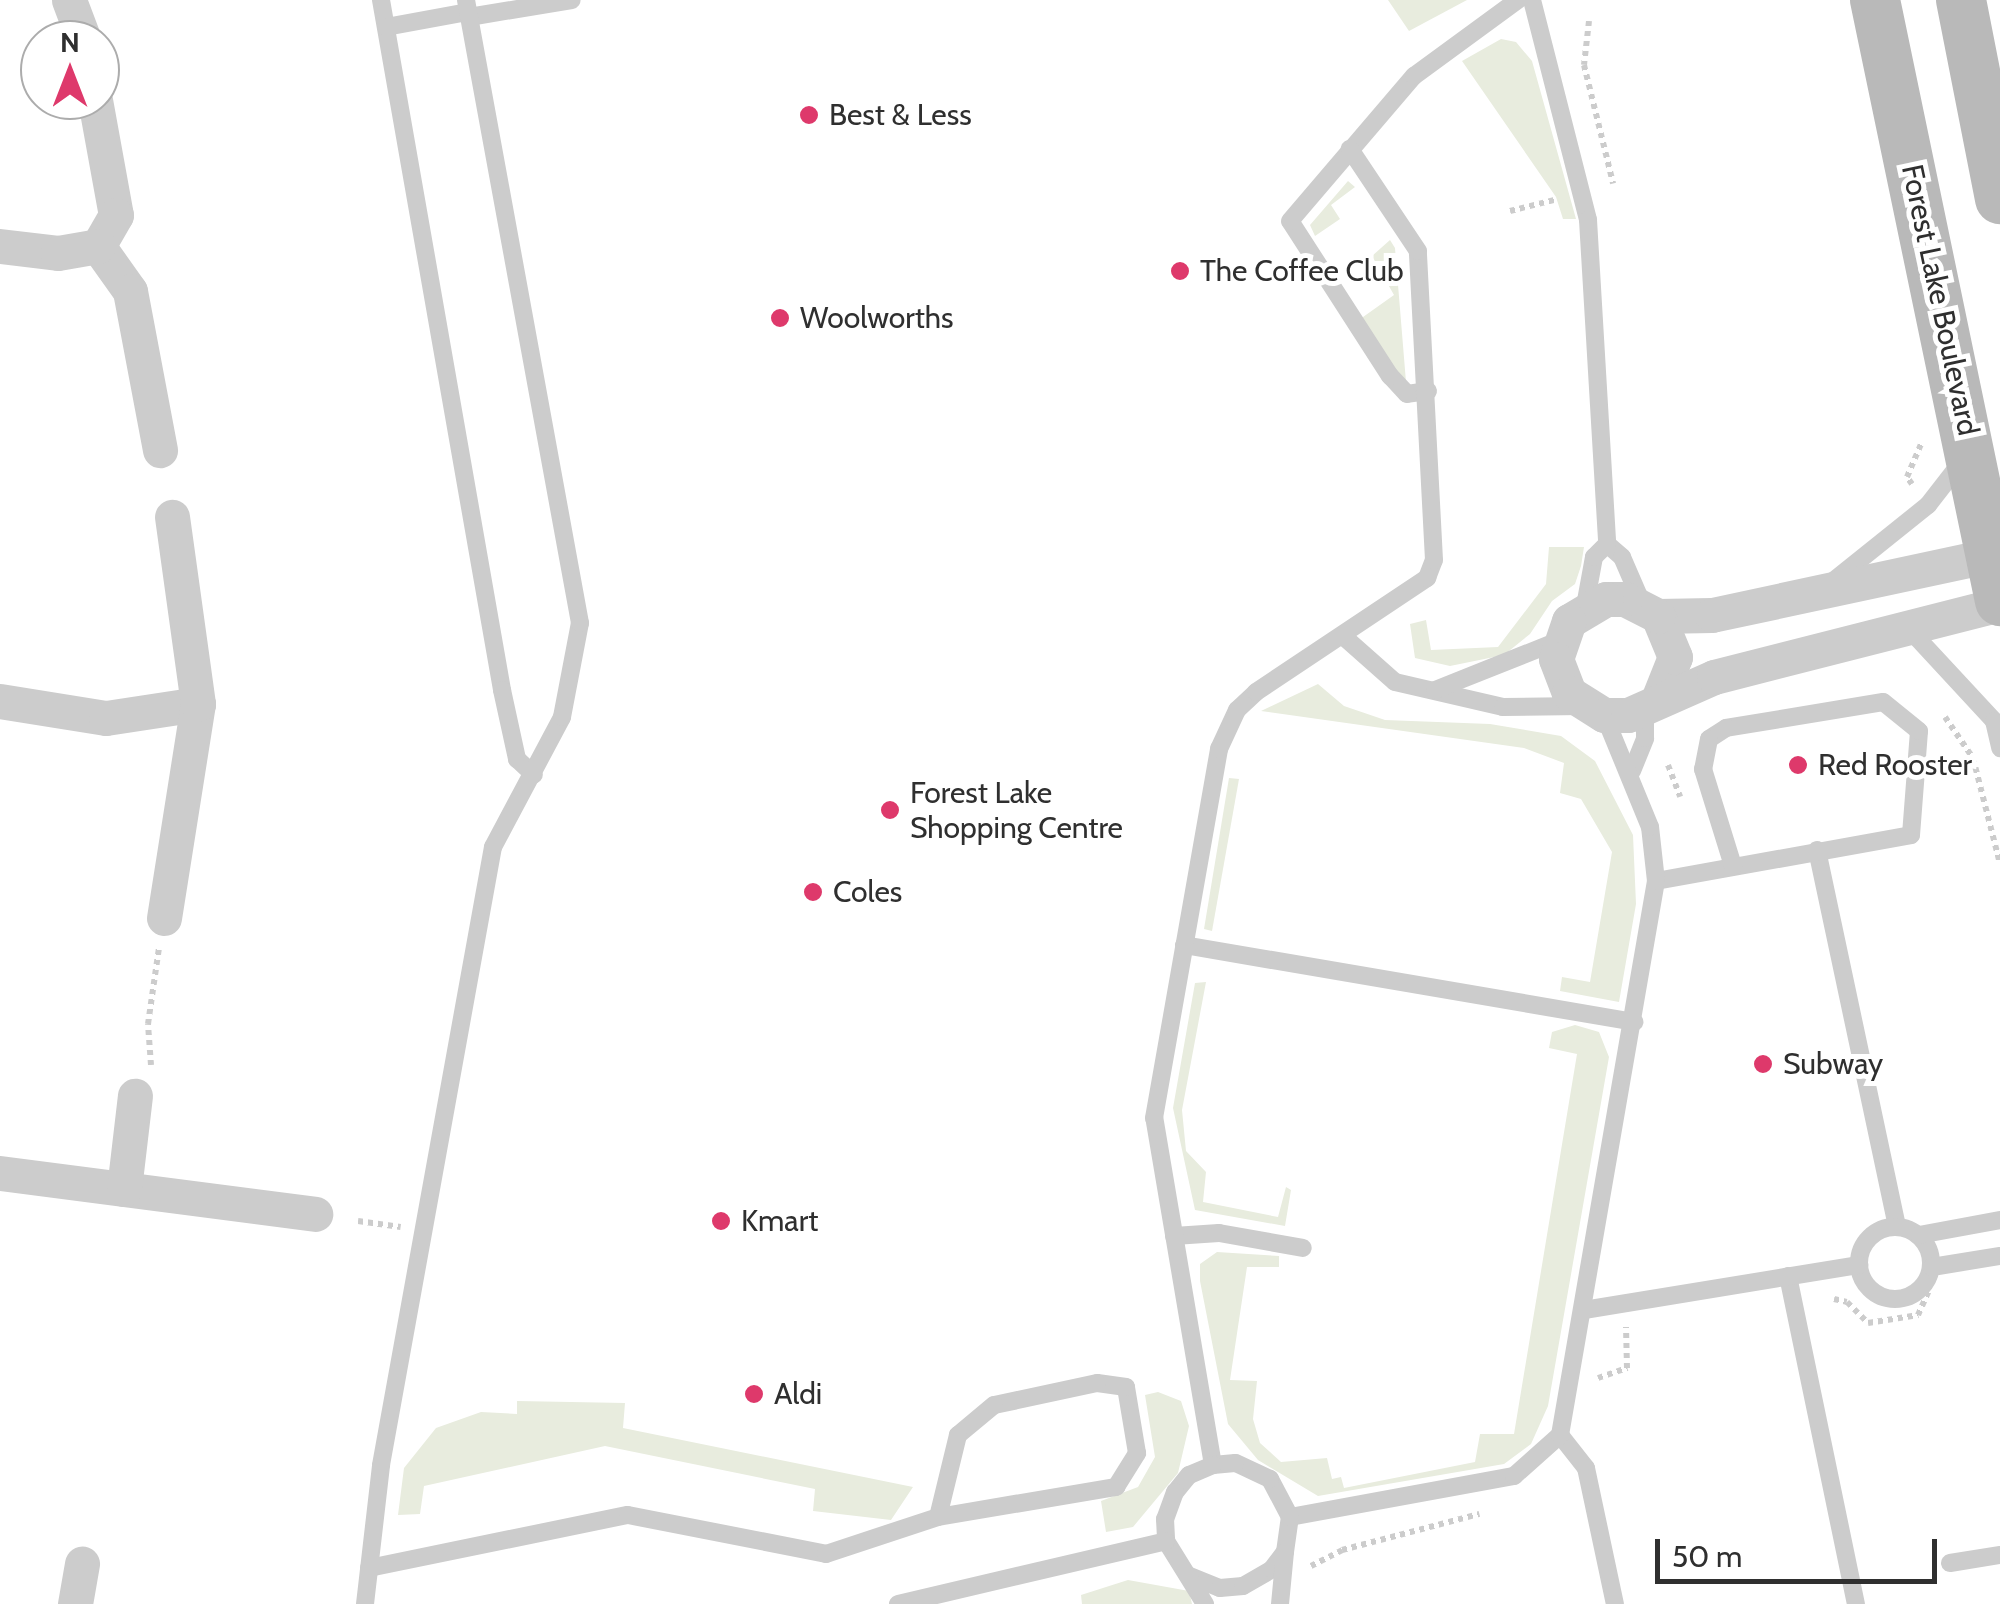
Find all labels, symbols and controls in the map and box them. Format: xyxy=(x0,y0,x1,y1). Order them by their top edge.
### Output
north arrow xyxy=(20,20,120,120)
text: N xyxy=(60,25,80,59)
place label: Best & Less xyxy=(829,97,972,133)
marker: Best & Less xyxy=(798,104,820,126)
street label: Forest Lake Boulevard xyxy=(1894,161,1986,439)
place label: The Coffee Club xyxy=(1200,253,1404,289)
marker: The Coffee Club xyxy=(1169,260,1191,282)
place label: Woolworths xyxy=(800,300,954,336)
marker: Woolworths xyxy=(769,307,791,329)
place label: Red Rooster xyxy=(1818,747,1972,783)
marker: Red Rooster xyxy=(1787,754,1809,776)
place label: Forest Lake Shopping Centre xyxy=(910,775,1123,846)
marker: Forest Lake Shopping Centre xyxy=(879,799,901,821)
place label: Coles xyxy=(833,874,902,910)
marker: Coles xyxy=(802,881,824,903)
place label: Subway xyxy=(1783,1046,1883,1082)
marker: Subway xyxy=(1752,1053,1774,1075)
place label: Kmart xyxy=(741,1203,818,1239)
marker: Kmart xyxy=(710,1210,732,1232)
place label: Aldi xyxy=(774,1376,822,1412)
marker: Aldi xyxy=(743,1383,765,1405)
scale bar xyxy=(1660,1519,1942,1581)
text: 50 m xyxy=(1672,1538,1742,1575)

